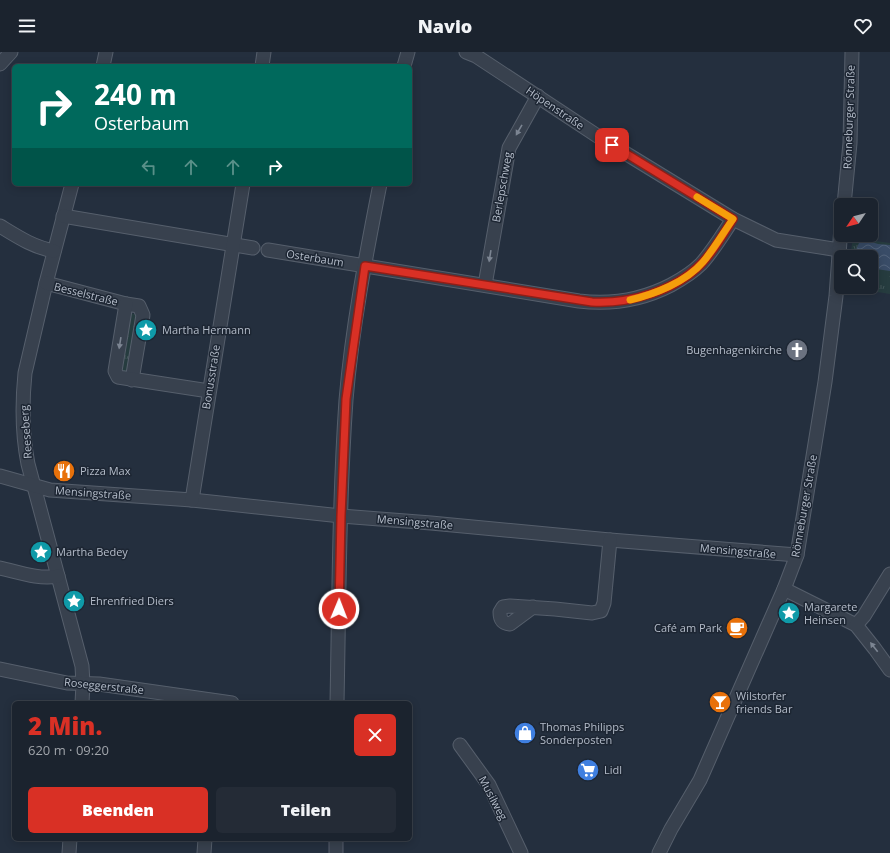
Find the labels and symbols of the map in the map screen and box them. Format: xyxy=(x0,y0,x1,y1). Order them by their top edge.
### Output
street label: Rönneburger Straße xyxy=(839,65,858,169)
street label: Höpenstraße xyxy=(523,83,587,133)
one-way arrow xyxy=(515,124,522,136)
pin xyxy=(595,128,629,162)
street label: Berlepschweg xyxy=(488,150,515,223)
north arrow xyxy=(834,198,878,242)
street label: Osterbaum xyxy=(285,246,345,269)
one-way arrow xyxy=(487,250,493,262)
street label: Besselstraße xyxy=(53,278,120,309)
place icon: Martha Hermann xyxy=(133,317,159,343)
place label: Martha Hermann xyxy=(162,322,251,337)
one-way arrow xyxy=(117,337,123,349)
church icon: Bugenhagenkirche xyxy=(784,337,810,363)
place label: Bugenhagenkirche xyxy=(686,342,782,357)
street label: Bonusstraße xyxy=(198,344,223,410)
street label: Reeseberg xyxy=(16,405,35,459)
street label: Rönneburger Straße xyxy=(787,453,820,558)
restaurant icon: Pizza Max xyxy=(51,458,77,484)
place label: Pizza Max xyxy=(80,463,131,478)
street label: Mensingstraße xyxy=(54,482,132,503)
street label: Mensingstraße xyxy=(376,511,454,532)
place icon: Martha Bedey xyxy=(28,539,54,565)
street label: Mensingstraße xyxy=(699,540,777,561)
place label: Martha Bedey xyxy=(56,544,128,559)
place icon: Ehrenfried Diers xyxy=(61,588,87,614)
position arrow xyxy=(318,588,360,630)
place label: Ehrenfried Diers xyxy=(90,593,174,608)
place label: Margarete Heinsen xyxy=(804,599,857,627)
place icon: Margarete Heinsen xyxy=(776,600,802,626)
cafe icon: Café am Park xyxy=(724,615,750,641)
place label: Café am Park xyxy=(654,620,722,635)
one-way arrow xyxy=(869,642,878,653)
street label: Roseggerstraße xyxy=(63,674,145,697)
place label: Wilstorfer friends Bar xyxy=(736,688,793,716)
bar icon: Wilstorfer friends Bar xyxy=(707,689,733,715)
place label: Thomas Philipps Sonderposten xyxy=(540,719,624,747)
shop icon: Thomas Philipps Sonderposten xyxy=(512,720,538,746)
supermarket icon: Lidl xyxy=(575,757,601,783)
place label: Lidl xyxy=(604,762,622,777)
street label: Musilweg xyxy=(476,773,511,823)

